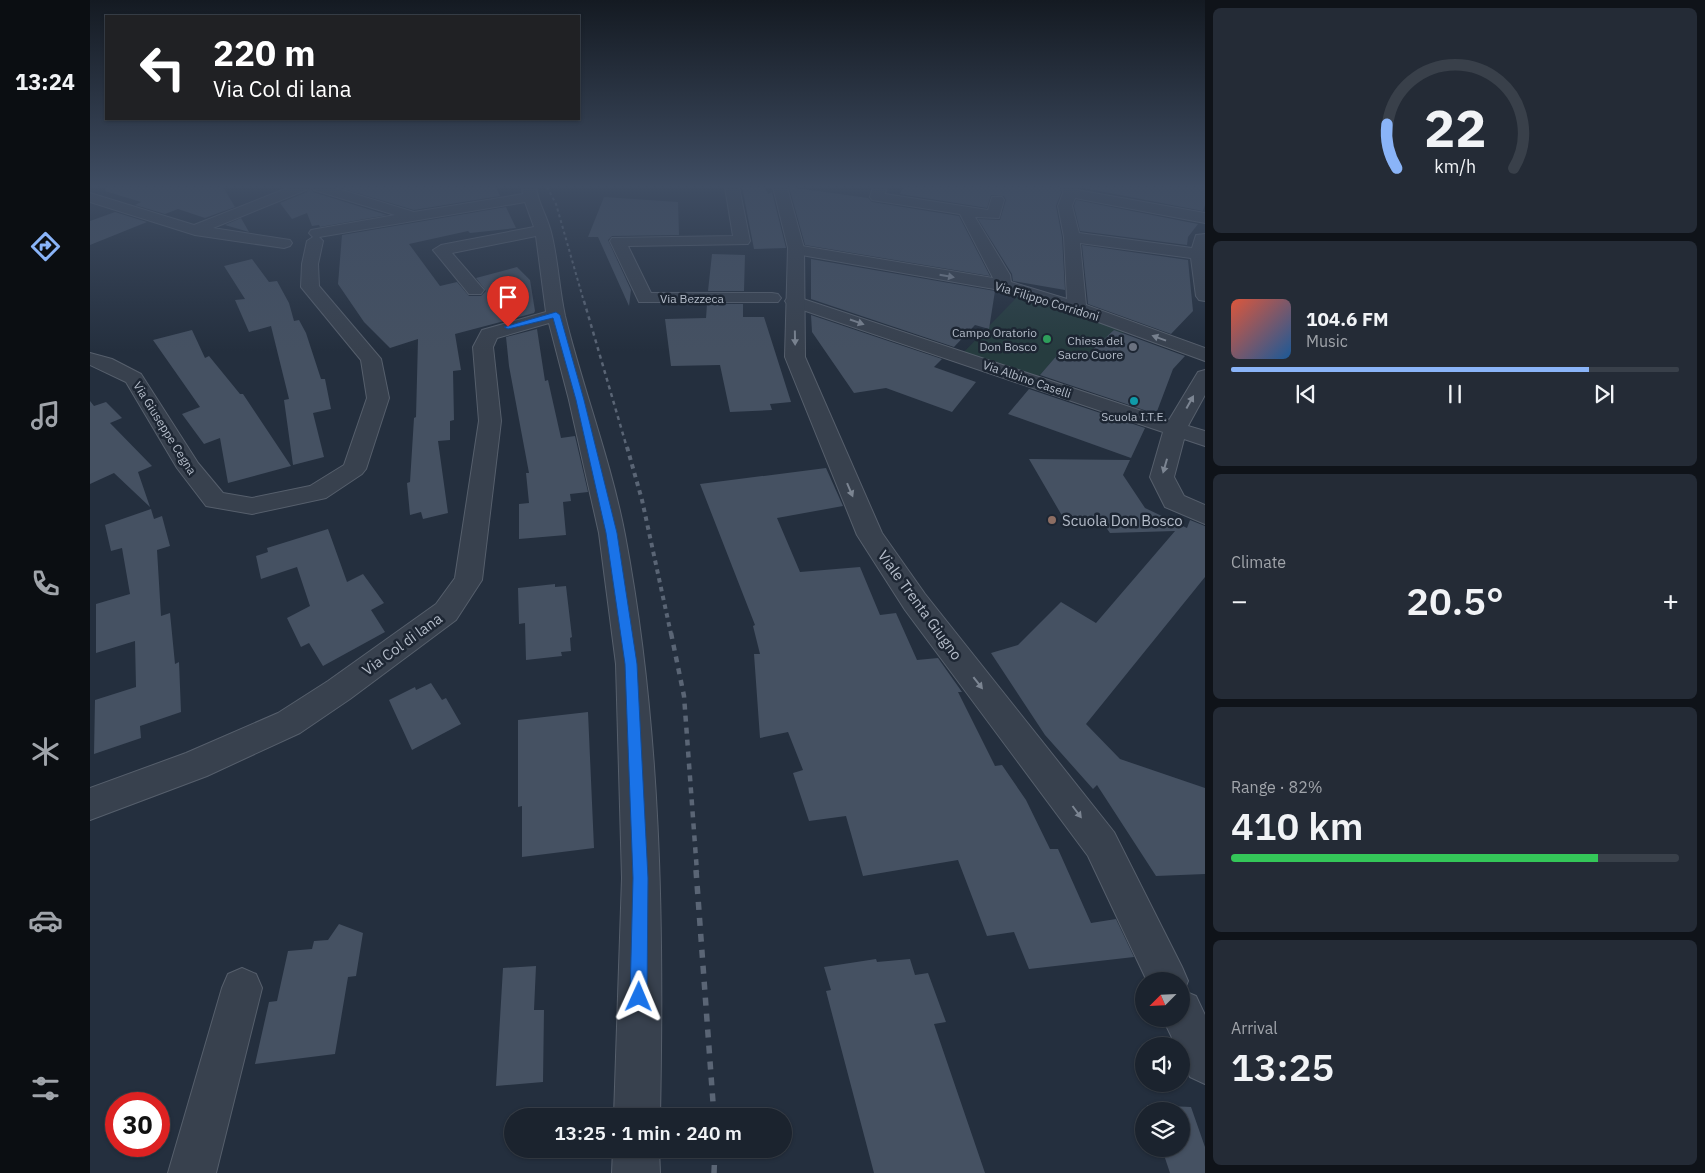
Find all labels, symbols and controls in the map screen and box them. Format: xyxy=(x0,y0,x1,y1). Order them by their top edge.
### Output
text: 220 m xyxy=(213,30,316,76)
icon: left xyxy=(130,35,195,100)
text: 13:24 xyxy=(15,67,75,96)
text: Via Col di lana xyxy=(213,74,351,103)
text: 22 xyxy=(1424,94,1486,161)
text: km/h xyxy=(1434,155,1476,178)
icon: directions xyxy=(28,229,63,264)
one-way arrow xyxy=(940,272,956,280)
pin xyxy=(487,276,529,327)
street label: Via Filippo Corridoni xyxy=(993,278,1101,324)
icon: arrive xyxy=(494,283,522,311)
street label: Via Bezzeca xyxy=(660,291,725,306)
text: 104.6 FM xyxy=(1306,307,1389,331)
one-way arrow xyxy=(849,319,864,326)
place label: Campo Oratorio Don Bosco xyxy=(952,325,1037,354)
one-way arrow xyxy=(791,331,799,347)
text: Music xyxy=(1306,331,1348,351)
marker: Campo Oratorio Don Bosco xyxy=(1041,333,1053,345)
place label: Chiesa del Sacro Cuore xyxy=(1058,333,1123,362)
one-way arrow xyxy=(1151,334,1166,342)
marker: Chiesa del Sacro Cuore xyxy=(1127,341,1139,353)
street label: Via Albino Caselli xyxy=(981,357,1073,401)
street label: Via Giuseppe Cegna xyxy=(130,379,200,478)
icon: previous xyxy=(1292,380,1320,408)
icon: pause xyxy=(1441,380,1469,408)
icon: next xyxy=(1590,380,1618,408)
marker: Scuola I.T.E. xyxy=(1128,395,1140,407)
one-way arrow xyxy=(1186,395,1194,410)
icon: music xyxy=(28,398,63,433)
place label: Scuola I.T.E. xyxy=(1101,409,1167,424)
one-way arrow xyxy=(1160,458,1168,473)
one-way arrow xyxy=(847,483,855,497)
place label: Scuola Don Bosco xyxy=(1062,511,1183,530)
marker: Scuola Don Bosco xyxy=(1046,514,1058,526)
street label: Viale Trenta Giugno xyxy=(874,546,966,664)
text: Climate xyxy=(1231,552,1286,572)
icon: phone xyxy=(28,566,63,601)
text: 20.5° xyxy=(1406,576,1504,625)
text: − xyxy=(1231,582,1248,619)
text: + xyxy=(1662,582,1679,619)
street label: Via Col di lana xyxy=(358,609,446,679)
one-way arrow xyxy=(973,676,983,690)
icon: climate xyxy=(28,734,63,769)
text: Range · 82% xyxy=(1231,777,1323,797)
text: 410 km xyxy=(1231,801,1363,850)
one-way arrow xyxy=(1072,805,1082,819)
icon: car xyxy=(28,903,63,938)
position arrow xyxy=(612,970,664,1022)
north arrow xyxy=(1135,972,1190,1028)
map controls xyxy=(1135,972,1190,1157)
text: Arrival xyxy=(1231,1018,1278,1038)
button: sound xyxy=(1135,1037,1190,1092)
text: 13:25 xyxy=(1231,1042,1334,1091)
icon: filters xyxy=(28,1071,63,1106)
speed limit sign: 30 xyxy=(105,1092,170,1157)
button: layers xyxy=(1135,1102,1190,1157)
text: 13:25 · 1 min · 240 m xyxy=(554,1121,742,1145)

